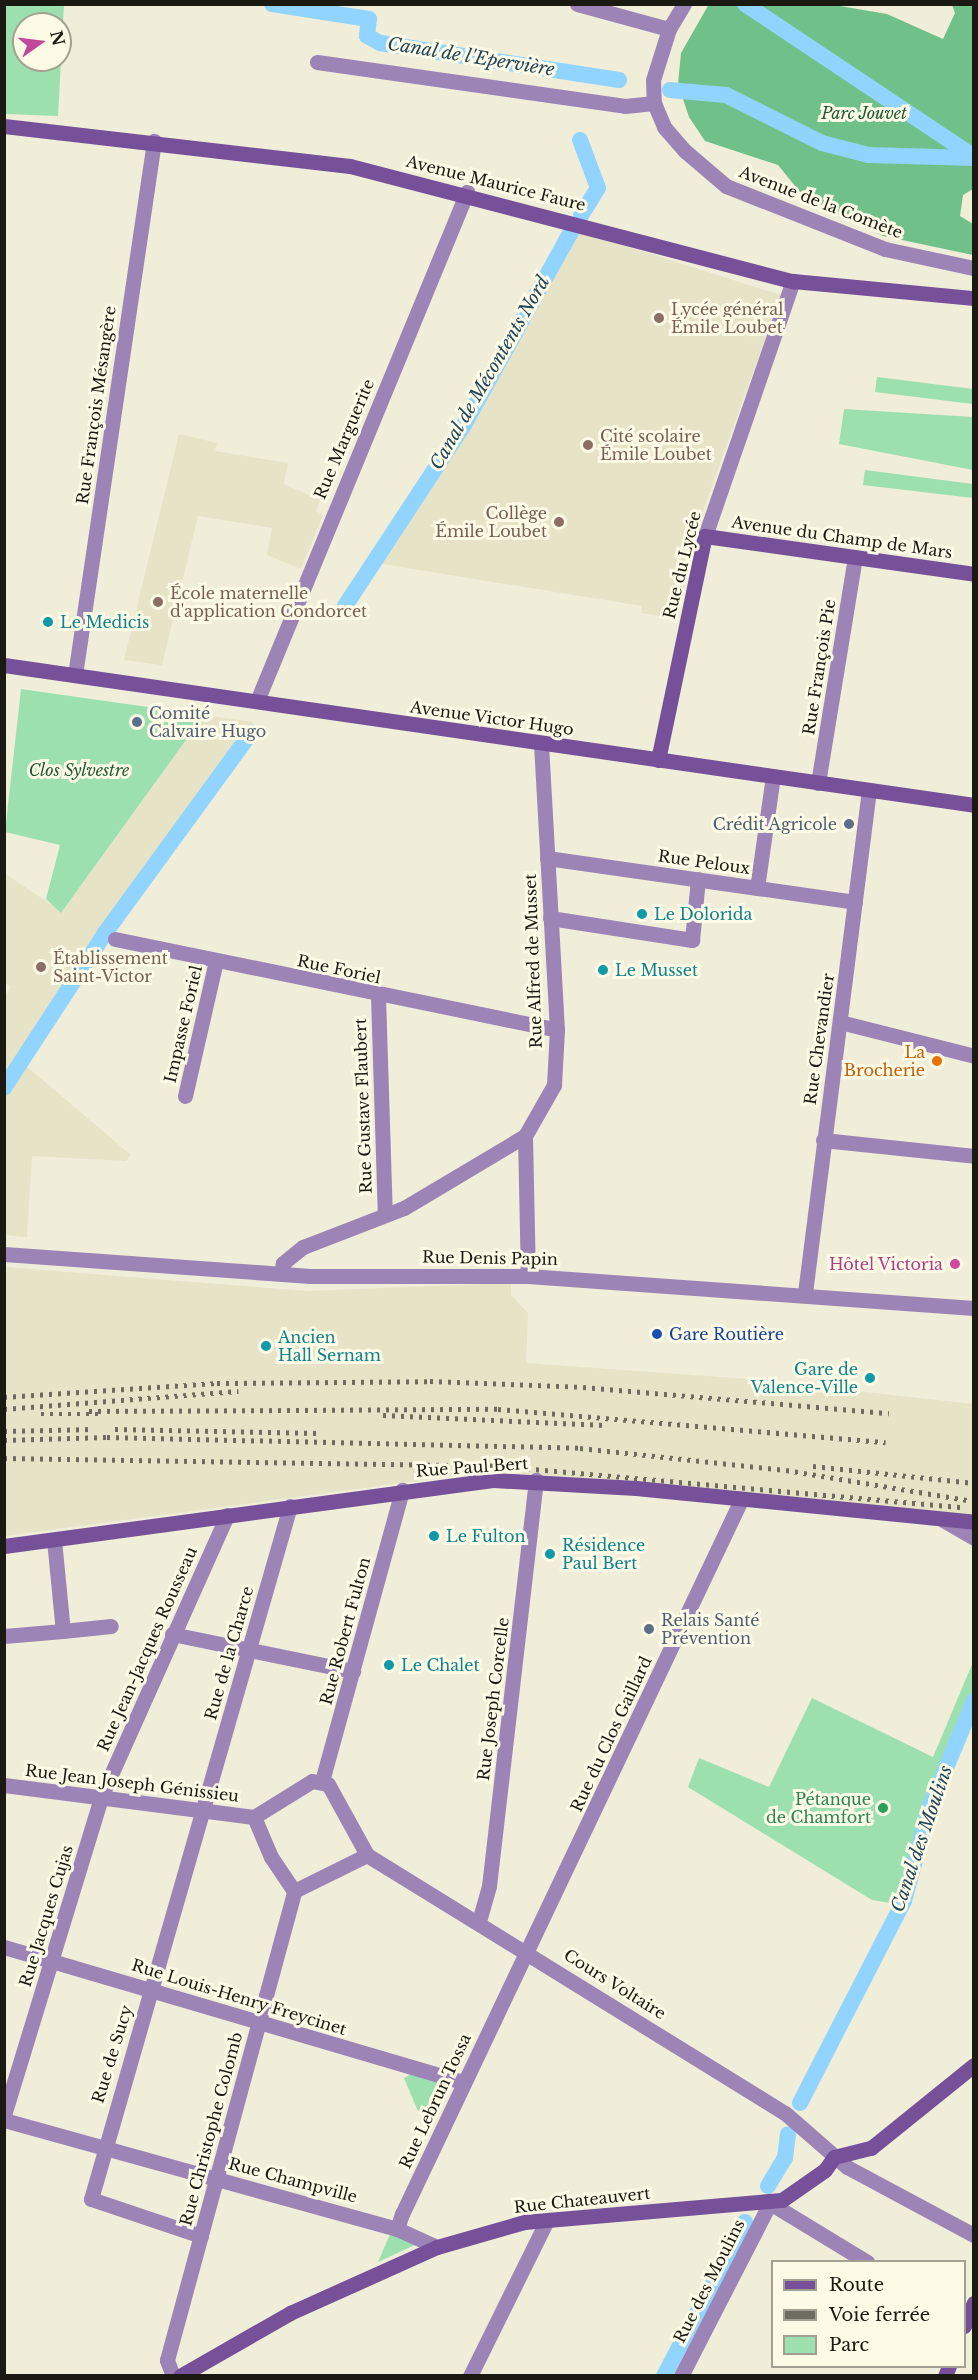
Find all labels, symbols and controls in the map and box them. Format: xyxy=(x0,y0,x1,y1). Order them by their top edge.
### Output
north arrow xyxy=(12,12,72,72)
text: N xyxy=(46,28,69,48)
water label: Canal de l'Epervière xyxy=(386,33,556,81)
park label: Parc Jouvet xyxy=(821,103,907,123)
street label: Avenue Maurice Faure xyxy=(404,151,588,215)
street label: Avenue de la Comète xyxy=(737,162,905,242)
water label: Canal de Mécontents Nord xyxy=(425,272,555,474)
place label: Lycée général Émile Loubet xyxy=(671,299,783,337)
street label: Rue François Mésangère xyxy=(73,305,119,505)
marker: Lycée général Émile Loubet xyxy=(652,311,666,325)
street label: Rue Marguerite xyxy=(310,376,378,502)
place label: Cité scolaire Émile Loubet xyxy=(600,426,712,464)
marker: Cité scolaire Émile Loubet xyxy=(581,438,595,452)
place label: Collège Émile Loubet xyxy=(435,503,547,541)
street label: Rue du Lycée xyxy=(659,509,705,621)
street label: Avenue du Champ de Mars xyxy=(730,512,954,562)
marker: Collège Émile Loubet xyxy=(552,515,566,529)
place label: École maternelle d'application Condorcet xyxy=(170,583,367,621)
marker: École maternelle d'application Condorcet xyxy=(151,595,165,609)
street label: Rue François Pie xyxy=(799,598,839,736)
place label: Le Medicis xyxy=(60,612,149,632)
marker: Le Medicis xyxy=(41,615,55,629)
street label: Avenue Victor Hugo xyxy=(409,697,575,739)
place label: Comité Calvaire Hugo xyxy=(149,703,266,741)
marker: Comité Calvaire Hugo xyxy=(130,715,144,729)
park label: Clos Sylvestre xyxy=(29,760,129,780)
place label: Crédit Agricole xyxy=(712,814,837,834)
marker: Crédit Agricole xyxy=(842,817,856,831)
street label: Rue Peloux xyxy=(657,846,751,878)
street label: Rue Alfred de Musset xyxy=(520,873,546,1049)
place label: Le Dolorida xyxy=(654,904,752,924)
marker: Le Dolorida xyxy=(635,907,649,921)
place label: Établissement Saint-Victor xyxy=(53,948,168,986)
street label: Rue Foriel xyxy=(295,951,383,987)
marker: Établissement Saint-Victor xyxy=(34,960,48,974)
place label: Le Musset xyxy=(615,960,698,980)
street label: Impasse Foriel xyxy=(160,963,206,1085)
marker: Le Musset xyxy=(596,963,610,977)
street label: Rue Chevandier xyxy=(800,972,838,1106)
street label: Rue Gustave Flaubert xyxy=(350,1018,376,1194)
place label: La Brocherie xyxy=(844,1042,925,1080)
marker: La Brocherie xyxy=(930,1054,944,1068)
street label: Rue Denis Papin xyxy=(422,1247,558,1269)
place label: Hôtel Victoria xyxy=(828,1254,943,1274)
marker: Hôtel Victoria xyxy=(948,1257,962,1271)
place label: Gare Routière xyxy=(669,1324,784,1344)
place label: Ancien Hall Sernam xyxy=(278,1327,381,1365)
marker: Gare Routière xyxy=(650,1327,664,1341)
marker: Ancien Hall Sernam xyxy=(259,1339,273,1353)
place label: Gare de Valence-Ville xyxy=(751,1359,858,1397)
marker: Gare de Valence-Ville xyxy=(863,1371,877,1385)
street label: Rue Paul Bert xyxy=(415,1454,529,1480)
place label: Le Fulton xyxy=(446,1526,526,1546)
marker: Le Fulton xyxy=(427,1529,441,1543)
place label: Résidence Paul Bert xyxy=(562,1535,645,1573)
street label: Rue Jean-Jacques Rousseau xyxy=(93,1544,201,1754)
marker: Résidence Paul Bert xyxy=(543,1547,557,1561)
street label: Rue Robert Fulton xyxy=(316,1555,374,1707)
street label: Rue de la Charce xyxy=(201,1584,257,1722)
place label: Relais Santé Prévention xyxy=(661,1610,759,1648)
street label: Rue Joseph Corcelle xyxy=(473,1616,513,1782)
marker: Relais Santé Prévention xyxy=(642,1622,656,1636)
street label: Rue du Clos Gaillard xyxy=(567,1653,655,1815)
place label: Le Chalet xyxy=(401,1655,480,1675)
marker: Le Chalet xyxy=(382,1658,396,1672)
street label: Rue Jean Joseph Génissieu xyxy=(24,1760,240,1806)
water label: Canal des Moulins xyxy=(887,1763,957,1915)
place label: Pétanque de Chamfort xyxy=(766,1789,871,1827)
marker: Pétanque de Chamfort xyxy=(876,1801,890,1815)
street label: Rue Jacques Cujas xyxy=(15,1843,77,1989)
street label: Cours Voltaire xyxy=(560,1945,670,2023)
street label: Rue Louis-Henry Freycinet xyxy=(129,1955,349,2039)
street label: Rue de Sucy xyxy=(88,2003,136,2105)
street label: Rue Christophe Colomb xyxy=(176,2030,246,2228)
street label: Rue Lebrun Tossa xyxy=(395,2030,475,2172)
street label: Rue Champville xyxy=(227,2154,359,2206)
street label: Rue Chateauvert xyxy=(513,2183,651,2217)
street label: Rue des Moulins xyxy=(670,2216,748,2346)
legend xyxy=(771,2260,966,2368)
text: Route xyxy=(829,2274,884,2296)
text: Voie ferrée xyxy=(829,2304,930,2326)
text: Parc xyxy=(829,2334,869,2356)

